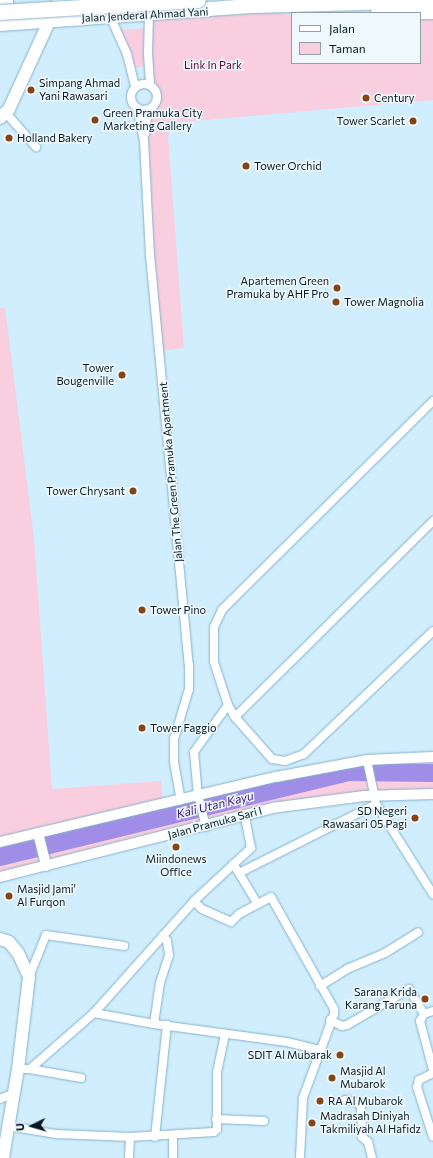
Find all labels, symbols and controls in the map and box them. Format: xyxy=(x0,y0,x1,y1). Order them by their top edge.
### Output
street label: Jalan Jenderal Ahmad Yani xyxy=(81,5,209,25)
legend xyxy=(291,12,421,64)
text: Jalan xyxy=(329,21,355,35)
text: Taman xyxy=(329,41,366,55)
park label: Link In Park xyxy=(184,58,242,72)
place label: Simpang Ahmad Yani Rawasari xyxy=(39,77,120,103)
marker: Simpang Ahmad Yani Rawasari xyxy=(26,85,36,95)
place label: Century xyxy=(374,91,414,105)
marker: Century xyxy=(361,93,371,103)
place label: Green Pramuka City Marketing Gallery xyxy=(103,107,202,133)
place label: Tower Scarlet xyxy=(336,114,405,128)
marker: Green Pramuka City Marketing Gallery xyxy=(90,115,100,125)
marker: Tower Scarlet xyxy=(408,116,418,126)
place label: Holland Bakery xyxy=(17,131,92,145)
marker: Holland Bakery xyxy=(4,133,14,143)
place label: Tower Orchid xyxy=(254,159,322,173)
marker: Tower Orchid xyxy=(241,161,251,171)
place label: Apartemen Green Pramuka by AHF Pro xyxy=(226,275,329,301)
marker: Apartemen Green Pramuka by AHF Pro xyxy=(332,283,342,293)
place label: Tower Magnolia xyxy=(344,295,424,309)
marker: Tower Magnolia xyxy=(331,297,341,307)
place label: Tower Bougenville xyxy=(56,362,114,388)
marker: Tower Bougenville xyxy=(117,370,127,380)
street label: Jalan The Green Pramuka Apartment xyxy=(157,381,185,563)
place label: Tower Chrysant xyxy=(46,484,125,498)
marker: Tower Chrysant xyxy=(128,486,138,496)
place label: Tower Pino xyxy=(150,603,206,617)
marker: Tower Pino xyxy=(137,605,147,615)
place label: Tower Faggio xyxy=(150,721,217,735)
marker: Tower Faggio xyxy=(137,723,147,733)
water label: Kali Utan Kayu xyxy=(175,788,255,822)
street label: Jalan Pramuka Sari I xyxy=(166,804,264,842)
place label: SD Negeri Rawasari 05 Pagi xyxy=(322,805,407,831)
marker: SD Negeri Rawasari 05 Pagi xyxy=(410,813,420,823)
marker: Miindonews Office xyxy=(171,842,181,852)
place label: Miindonews Office xyxy=(145,853,207,879)
place label: Masjid Jami' Al Furqon xyxy=(17,883,76,909)
marker: Masjid Jami' Al Furqon xyxy=(4,891,14,901)
place label: Sarana Krida Karang Taruna xyxy=(345,986,417,1012)
marker: Sarana Krida Karang Taruna xyxy=(420,994,430,1004)
place label: SDIT Al Mubarak xyxy=(248,1048,332,1062)
marker: SDIT Al Mubarak xyxy=(335,1050,345,1060)
place label: Masjid Al Mubarok xyxy=(340,1065,386,1091)
marker: Masjid Al Mubarok xyxy=(327,1073,337,1083)
place label: RA Al Mubarok xyxy=(328,1094,403,1108)
marker: RA Al Mubarok xyxy=(315,1096,325,1106)
north arrow xyxy=(12,1106,52,1146)
place label: Madrasah Diniyah Takmiliyah Al Hafidz xyxy=(320,1110,421,1136)
marker: Madrasah Diniyah Takmiliyah Al Hafidz xyxy=(307,1118,317,1128)
text: U xyxy=(13,1123,26,1132)

